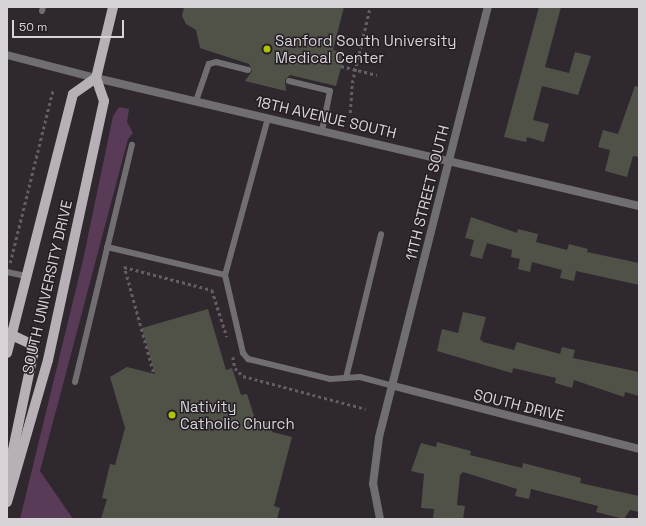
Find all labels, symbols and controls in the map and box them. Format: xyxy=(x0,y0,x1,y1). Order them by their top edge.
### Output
scale bar xyxy=(14,12,126,38)
text: 50 m xyxy=(19,19,47,35)
place label: Sanford South University Medical Center xyxy=(275,31,457,66)
marker: Sanford South University Medical Center xyxy=(262,44,272,54)
street label: 18TH AVENUE SOUTH xyxy=(254,92,398,142)
street label: 11TH STREET SOUTH xyxy=(401,123,453,263)
street label: SOUTH UNIVERSITY DRIVE xyxy=(18,198,76,376)
street label: SOUTH DRIVE xyxy=(472,385,566,425)
place label: Nativity Catholic Church xyxy=(180,397,295,432)
marker: Nativity Catholic Church xyxy=(167,410,177,420)

